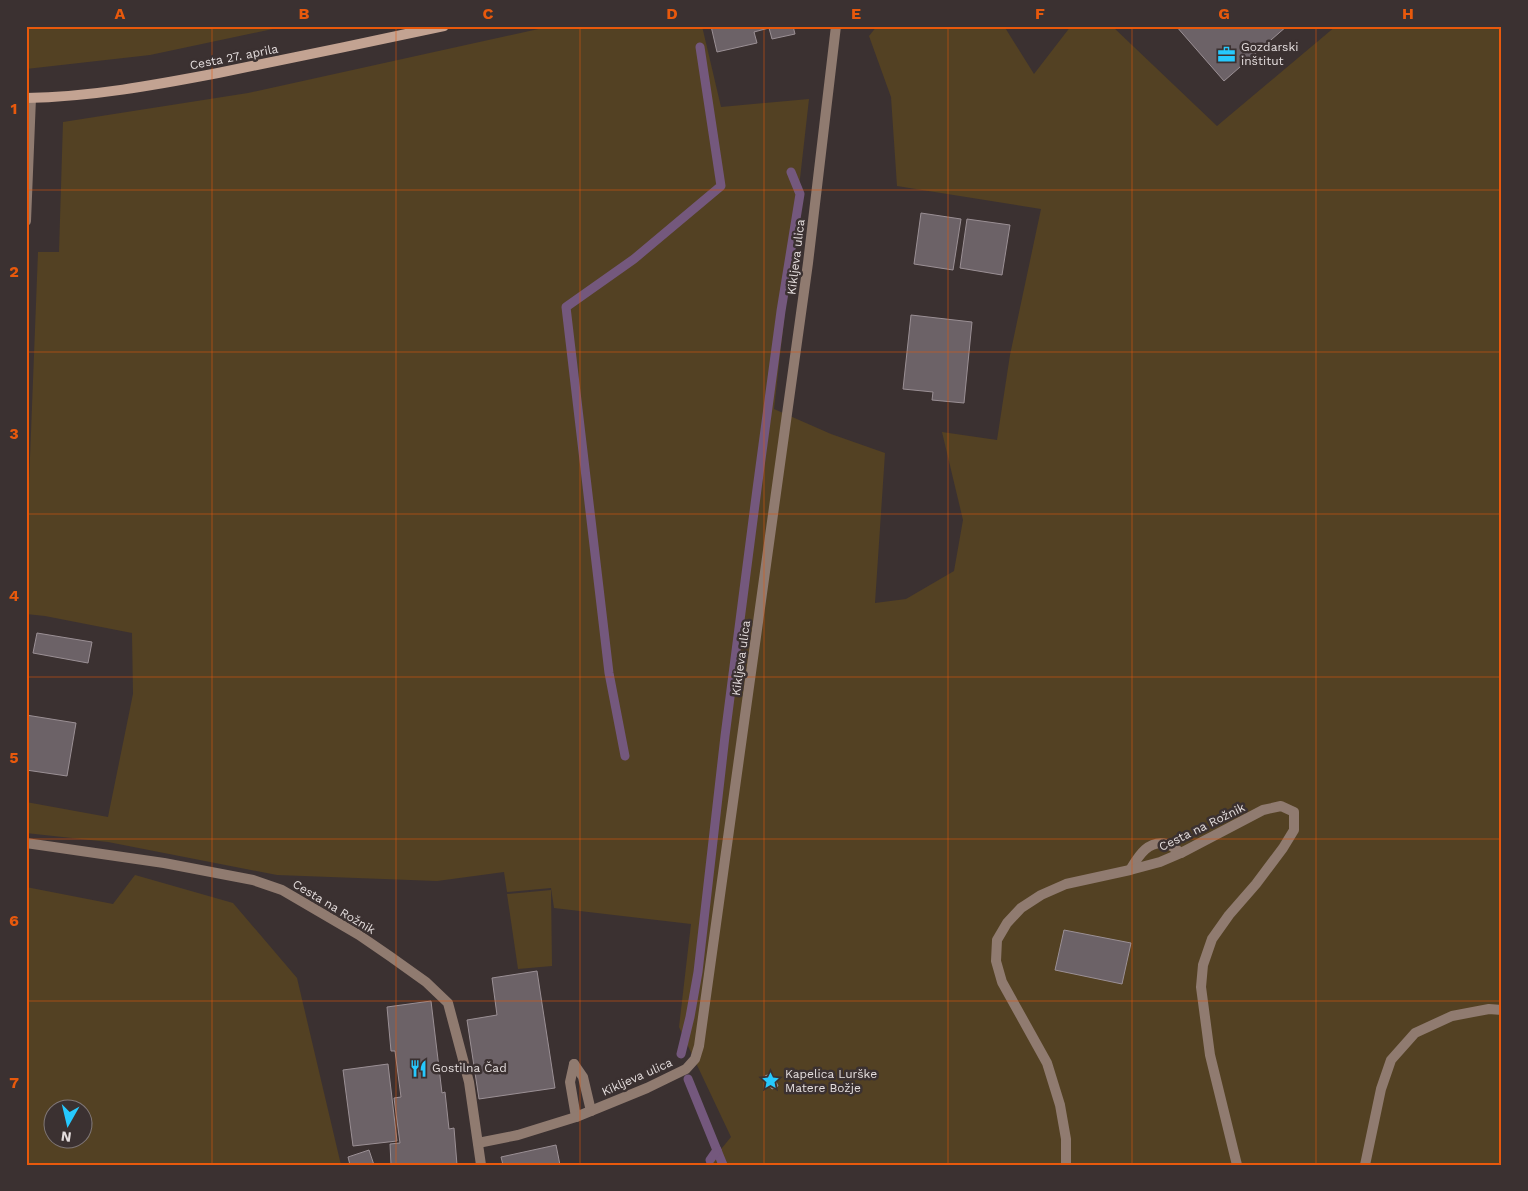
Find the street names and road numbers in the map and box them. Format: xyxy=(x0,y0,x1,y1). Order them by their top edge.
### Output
street label: Cesta 27. aprila xyxy=(189,42,280,72)
street label: Kikljeva ulica xyxy=(784,218,808,296)
street label: Kikljeva ulica xyxy=(729,619,753,697)
street label: Cesta na Rožnik xyxy=(1157,800,1247,854)
street label: Cesta na Rožnik xyxy=(290,877,378,937)
street label: Kikljeva ulica xyxy=(599,1055,675,1099)

